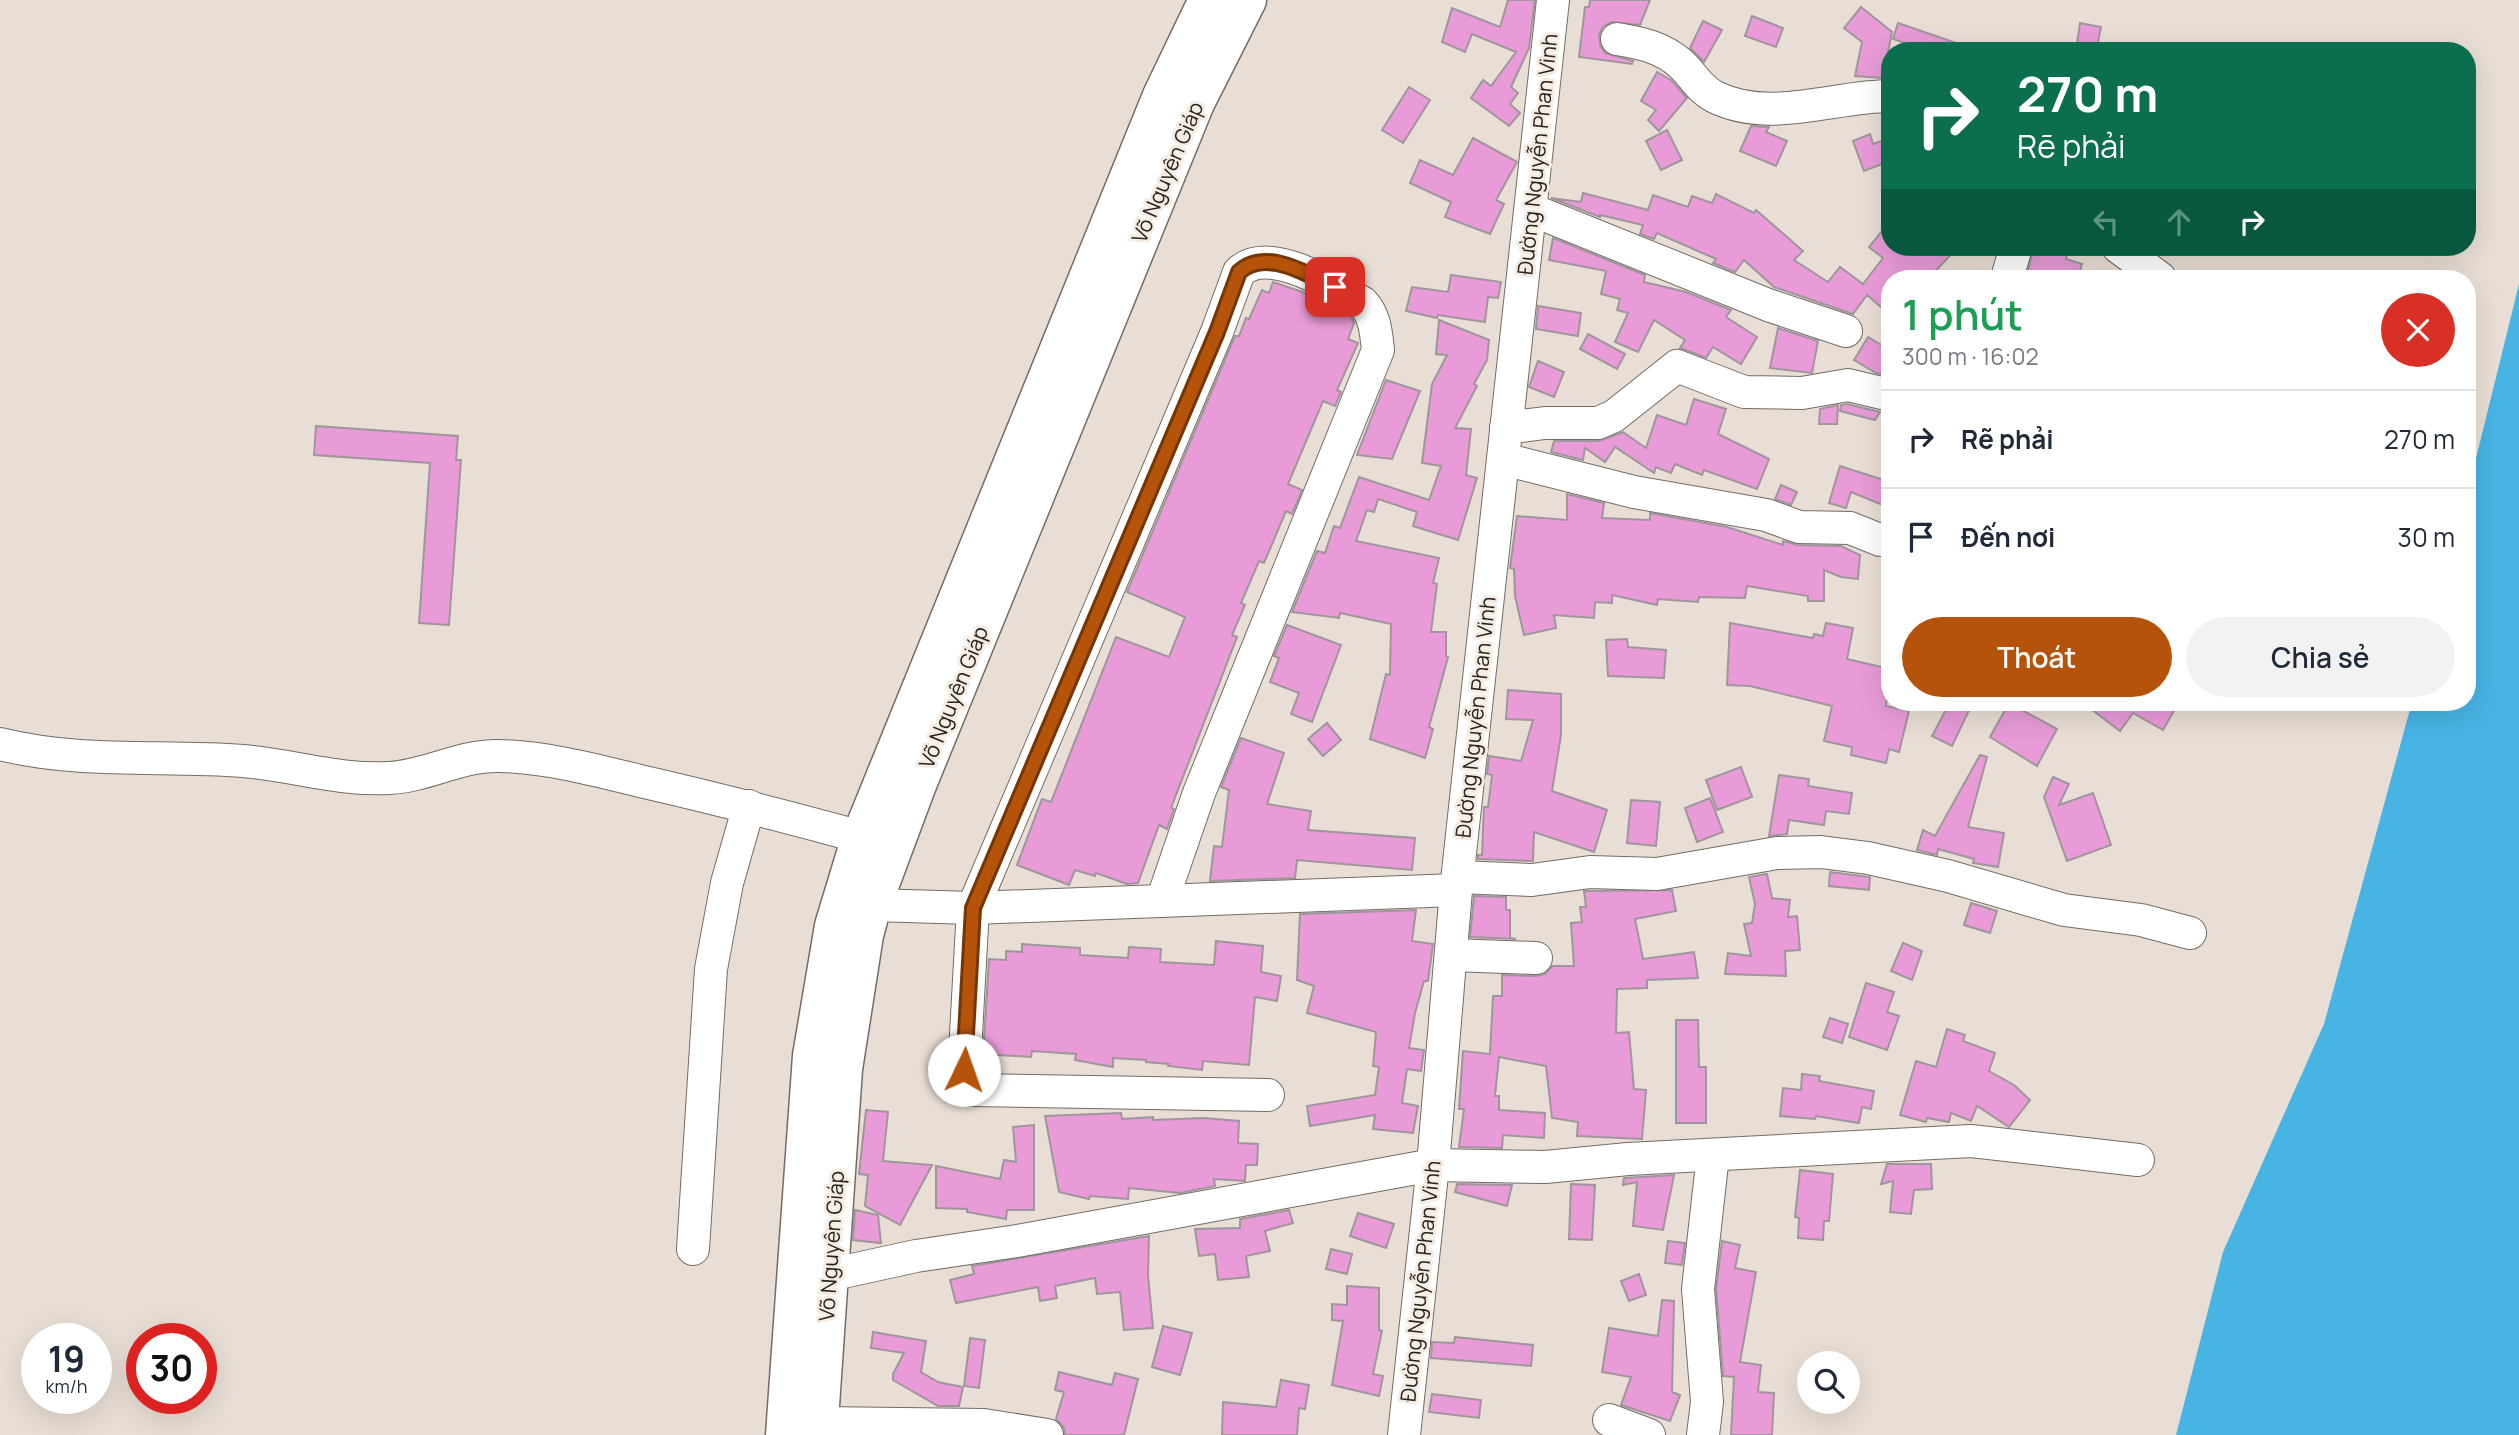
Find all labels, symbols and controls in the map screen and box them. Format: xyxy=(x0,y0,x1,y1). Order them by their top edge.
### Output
street label: Đường Nguyễn Phan Vinh xyxy=(1510,32,1564,276)
text: 270 m xyxy=(2017,60,2158,127)
icon: right xyxy=(1902,70,1993,161)
street label: Võ Nguyên Giáp xyxy=(1125,97,1209,247)
text: Rẽ phải xyxy=(2017,124,2125,168)
icon: left xyxy=(2087,203,2125,241)
icon: ahead xyxy=(2160,203,2198,241)
icon: right xyxy=(2233,203,2271,241)
pin xyxy=(1305,257,1365,317)
icon: arrive xyxy=(1316,268,1354,306)
text: 1 phút xyxy=(1902,285,2023,343)
button: close xyxy=(2381,293,2455,367)
text: 300 m · 16:02 xyxy=(1902,340,2039,372)
icon: right xyxy=(1902,420,1940,458)
text: Rẽ phải xyxy=(1961,421,2054,457)
text: 270 m xyxy=(2384,421,2455,457)
icon: arrive xyxy=(1902,518,1940,556)
text: Đến nơi xyxy=(1961,519,2055,555)
text: 30 m xyxy=(2398,519,2455,555)
street label: Đường Nguyễn Phan Vinh xyxy=(1448,595,1502,839)
button: Thoát xyxy=(1902,617,2172,697)
button: Chia sẻ xyxy=(2186,617,2455,697)
street label: Võ Nguyên Giáp xyxy=(912,622,994,772)
position arrow xyxy=(927,1033,1001,1107)
street label: Đường Nguyễn Phan Vinh xyxy=(1393,1159,1447,1403)
street label: Võ Nguyên Giáp xyxy=(812,1170,850,1322)
speed limit sign: 30 xyxy=(126,1323,217,1414)
text: 19 xyxy=(48,1335,85,1383)
map controls xyxy=(1797,1351,1860,1414)
button: search xyxy=(1797,1351,1860,1414)
text: km/h xyxy=(46,1374,87,1398)

